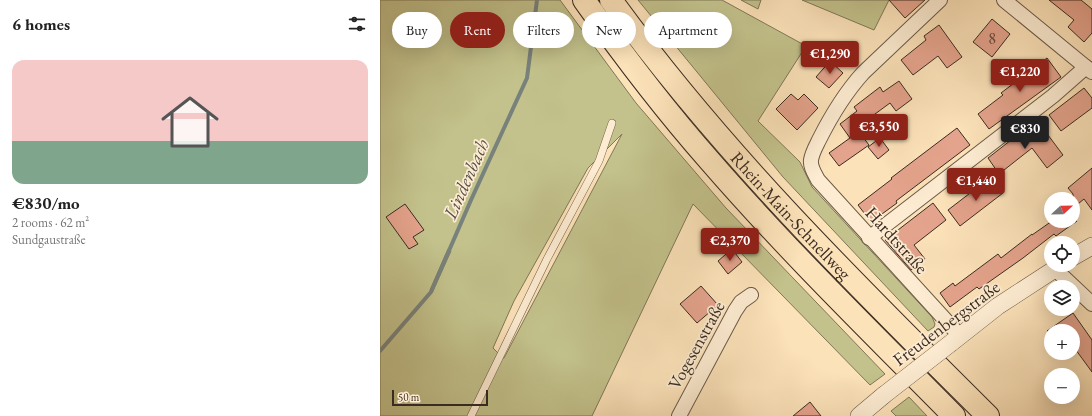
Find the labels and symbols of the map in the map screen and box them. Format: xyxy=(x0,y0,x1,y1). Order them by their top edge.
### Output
house number: 8 xyxy=(988,28,996,49)
pin: €1,290 xyxy=(797,41,863,75)
pin: €1,220 xyxy=(987,59,1053,93)
pin: €3,550 xyxy=(846,114,912,148)
pin: €830 xyxy=(1001,116,1049,150)
water label: Lindenbach xyxy=(437,135,495,224)
street label: Rhein-Main-Schnellweg xyxy=(726,146,857,284)
pin: €1,440 xyxy=(943,168,1009,202)
north arrow xyxy=(1044,192,1080,228)
street label: Hardtstraße xyxy=(861,201,933,279)
pin: €2,370 xyxy=(697,228,763,262)
street label: Freudenbergstraße xyxy=(888,275,1004,371)
street label: Vogesenstraße xyxy=(662,297,730,393)
scale bar xyxy=(392,388,488,407)

